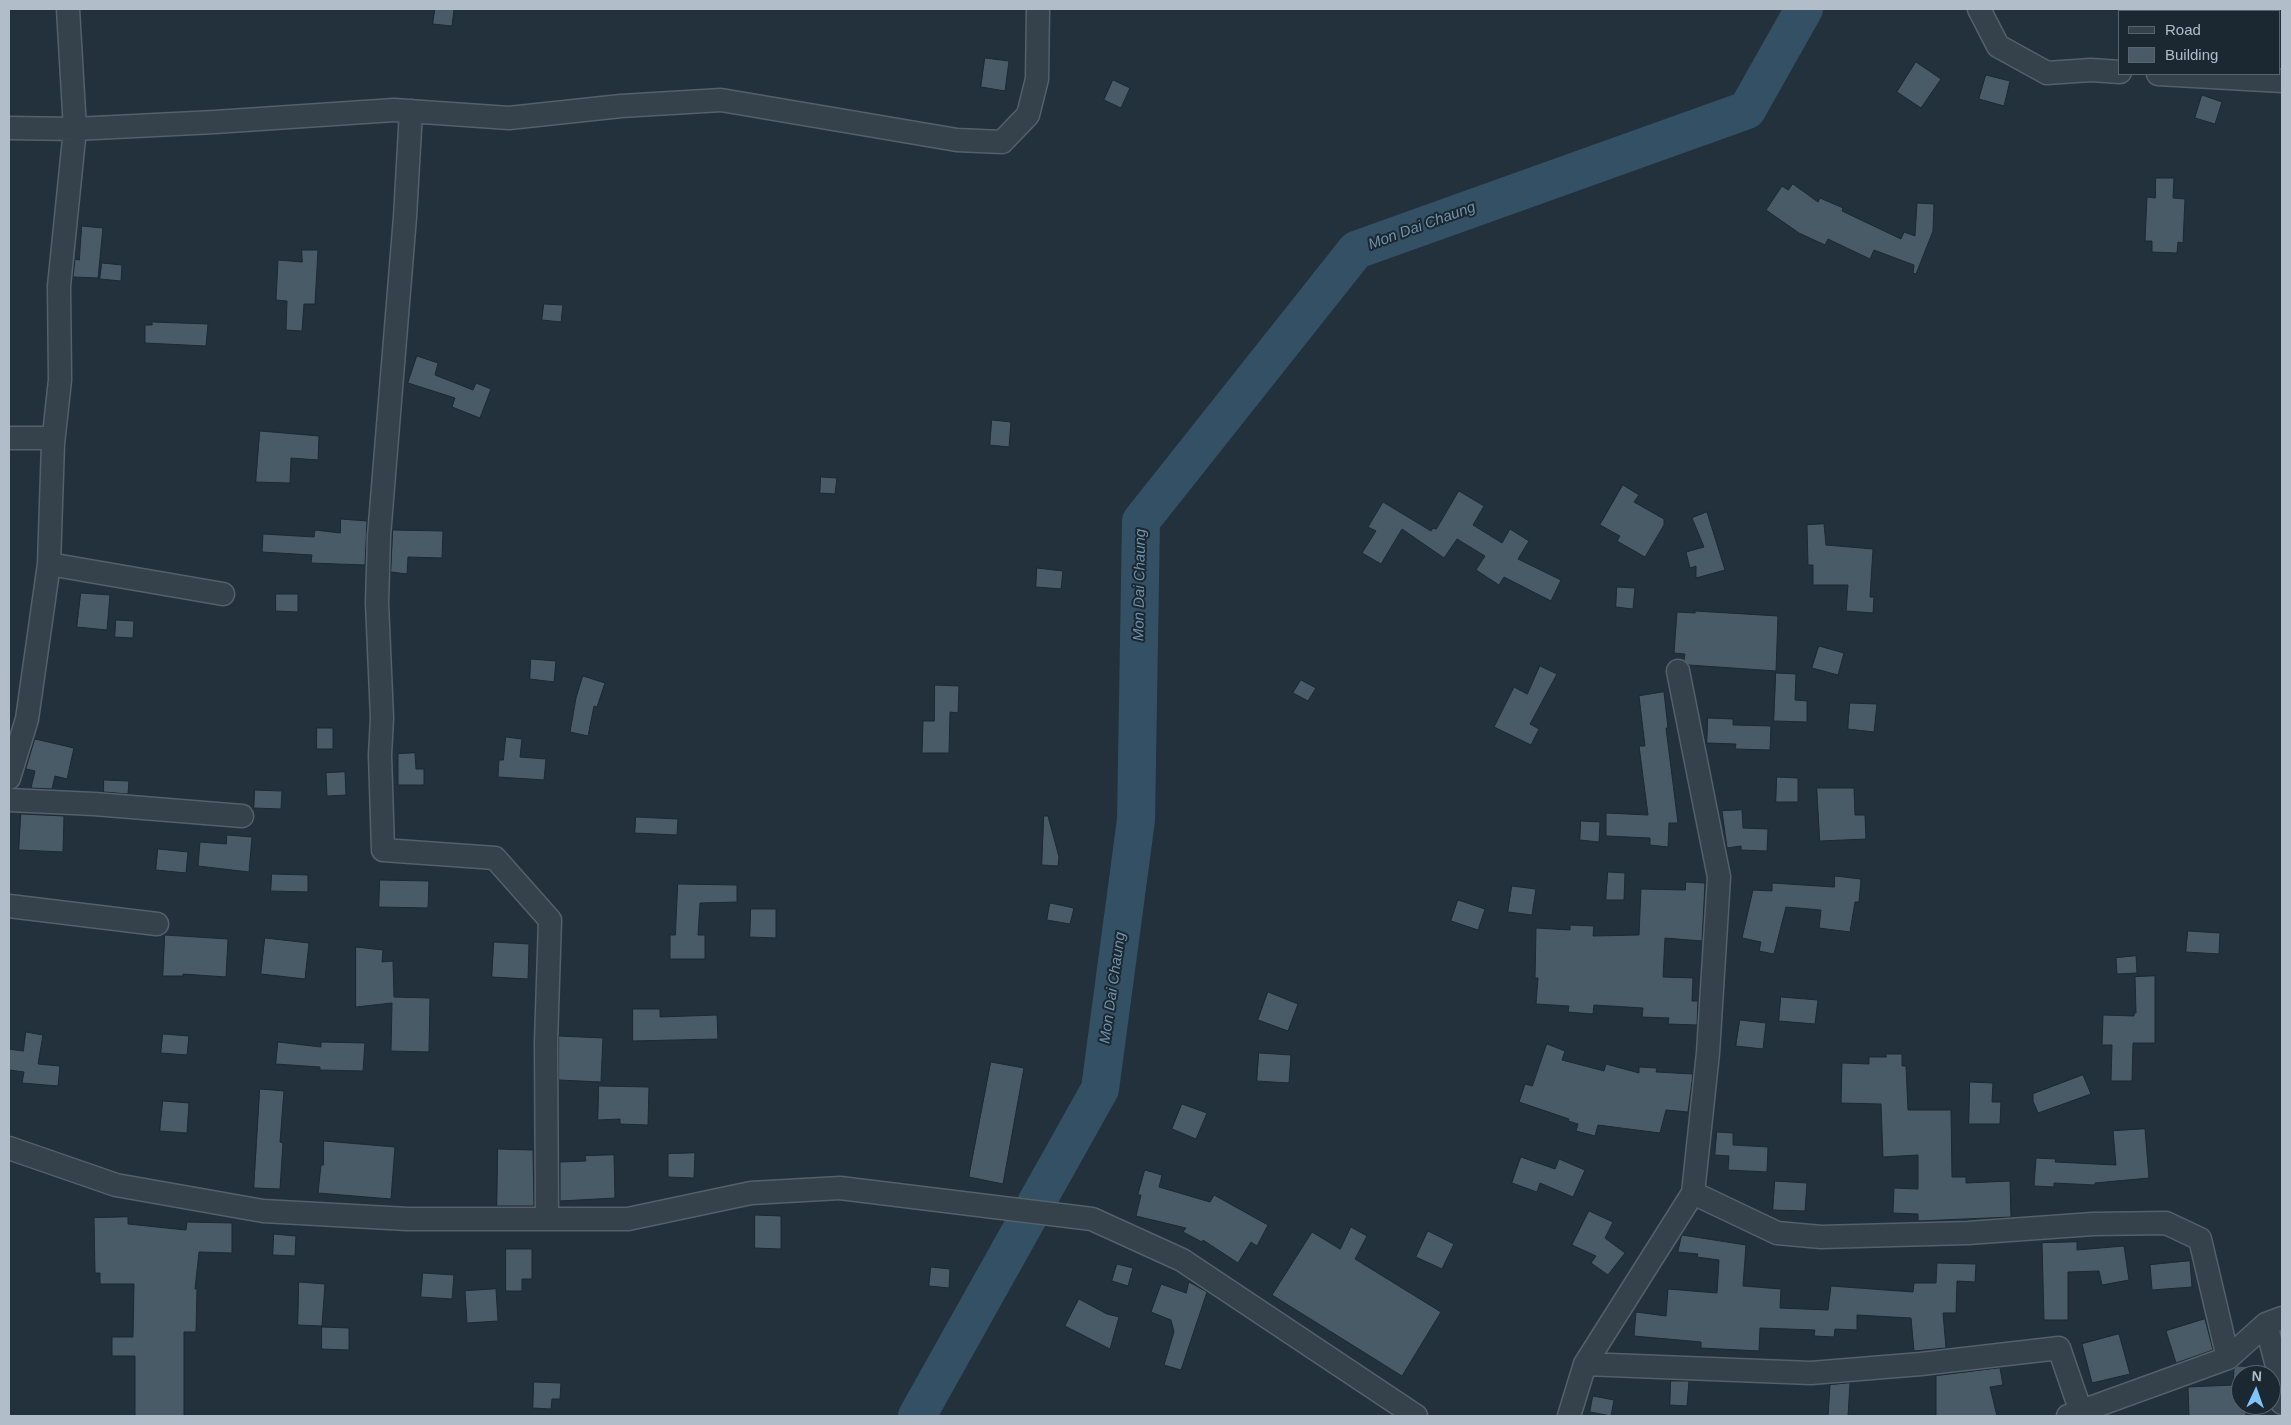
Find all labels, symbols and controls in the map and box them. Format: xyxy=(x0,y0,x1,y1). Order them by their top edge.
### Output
legend xyxy=(2118,10,2281,75)
text: Road xyxy=(2165,21,2201,38)
text: Building xyxy=(2165,46,2218,63)
water label: Mon Dai Chaung xyxy=(1366,198,1478,254)
water label: Mon Dai Chaung xyxy=(1130,529,1150,641)
water label: Mon Dai Chaung xyxy=(1096,931,1130,1045)
north arrow xyxy=(2231,1365,2281,1415)
text: N xyxy=(2251,1368,2262,1384)

